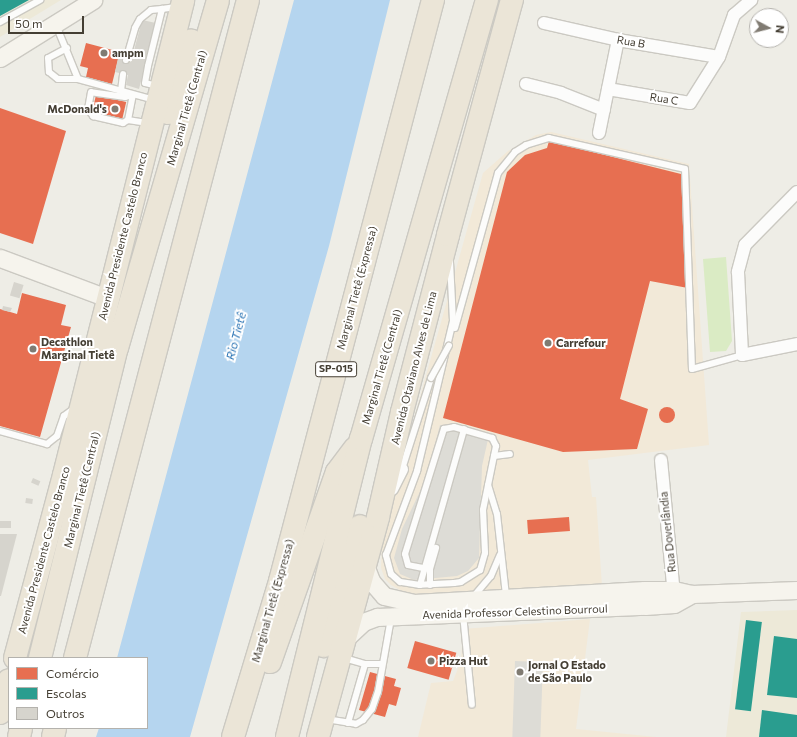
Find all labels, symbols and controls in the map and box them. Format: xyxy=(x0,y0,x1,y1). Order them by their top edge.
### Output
scale bar xyxy=(10,8,86,34)
north arrow xyxy=(749,8,789,48)
text: 50 m xyxy=(15,16,43,30)
text: N xyxy=(773,24,787,34)
street label: Rua B xyxy=(616,33,646,51)
place label: ampm xyxy=(112,46,144,60)
marker: ampm xyxy=(99,48,109,58)
street label: Marginal Tietê (Central) xyxy=(164,49,210,167)
street label: Rua C xyxy=(649,90,679,108)
place label: McDonald's xyxy=(47,102,107,116)
marker: McDonald's xyxy=(110,104,120,114)
street label: Avenida Presidente Castelo Branco xyxy=(96,151,150,321)
street label: Marginal Tietê (Expressa) xyxy=(334,225,380,351)
street label: Avenida Otaviano Alves de Lima xyxy=(389,290,439,446)
street label: Marginal Tietê (Central) xyxy=(359,308,405,426)
water label: Rio Tietê xyxy=(223,311,249,361)
place label: Decathlon Marginal Tietê xyxy=(41,336,115,362)
place label: Carrefour xyxy=(556,336,606,350)
marker: Carrefour xyxy=(543,338,553,348)
marker: Decathlon Marginal Tietê xyxy=(28,344,38,354)
road number: SP-015 xyxy=(315,361,357,377)
street label: Marginal Tietê (Central) xyxy=(61,431,103,549)
street label: Avenida Presidente Castelo Branco xyxy=(15,465,73,635)
street label: Rua Doverlândia xyxy=(657,491,679,573)
street label: Marginal Tietê (Expressa) xyxy=(249,538,297,664)
street label: Avenida Professor Celestino Bourroul xyxy=(422,602,608,622)
place label: Pizza Hut xyxy=(439,654,488,668)
marker: Pizza Hut xyxy=(426,656,436,666)
legend xyxy=(8,657,148,729)
place label: Jornal O Estado de São Paulo xyxy=(528,659,606,685)
text: Comércio xyxy=(46,666,99,680)
marker: Jornal O Estado de São Paulo xyxy=(515,667,525,677)
text: Escolas xyxy=(46,686,86,700)
text: Outros xyxy=(46,706,85,720)

